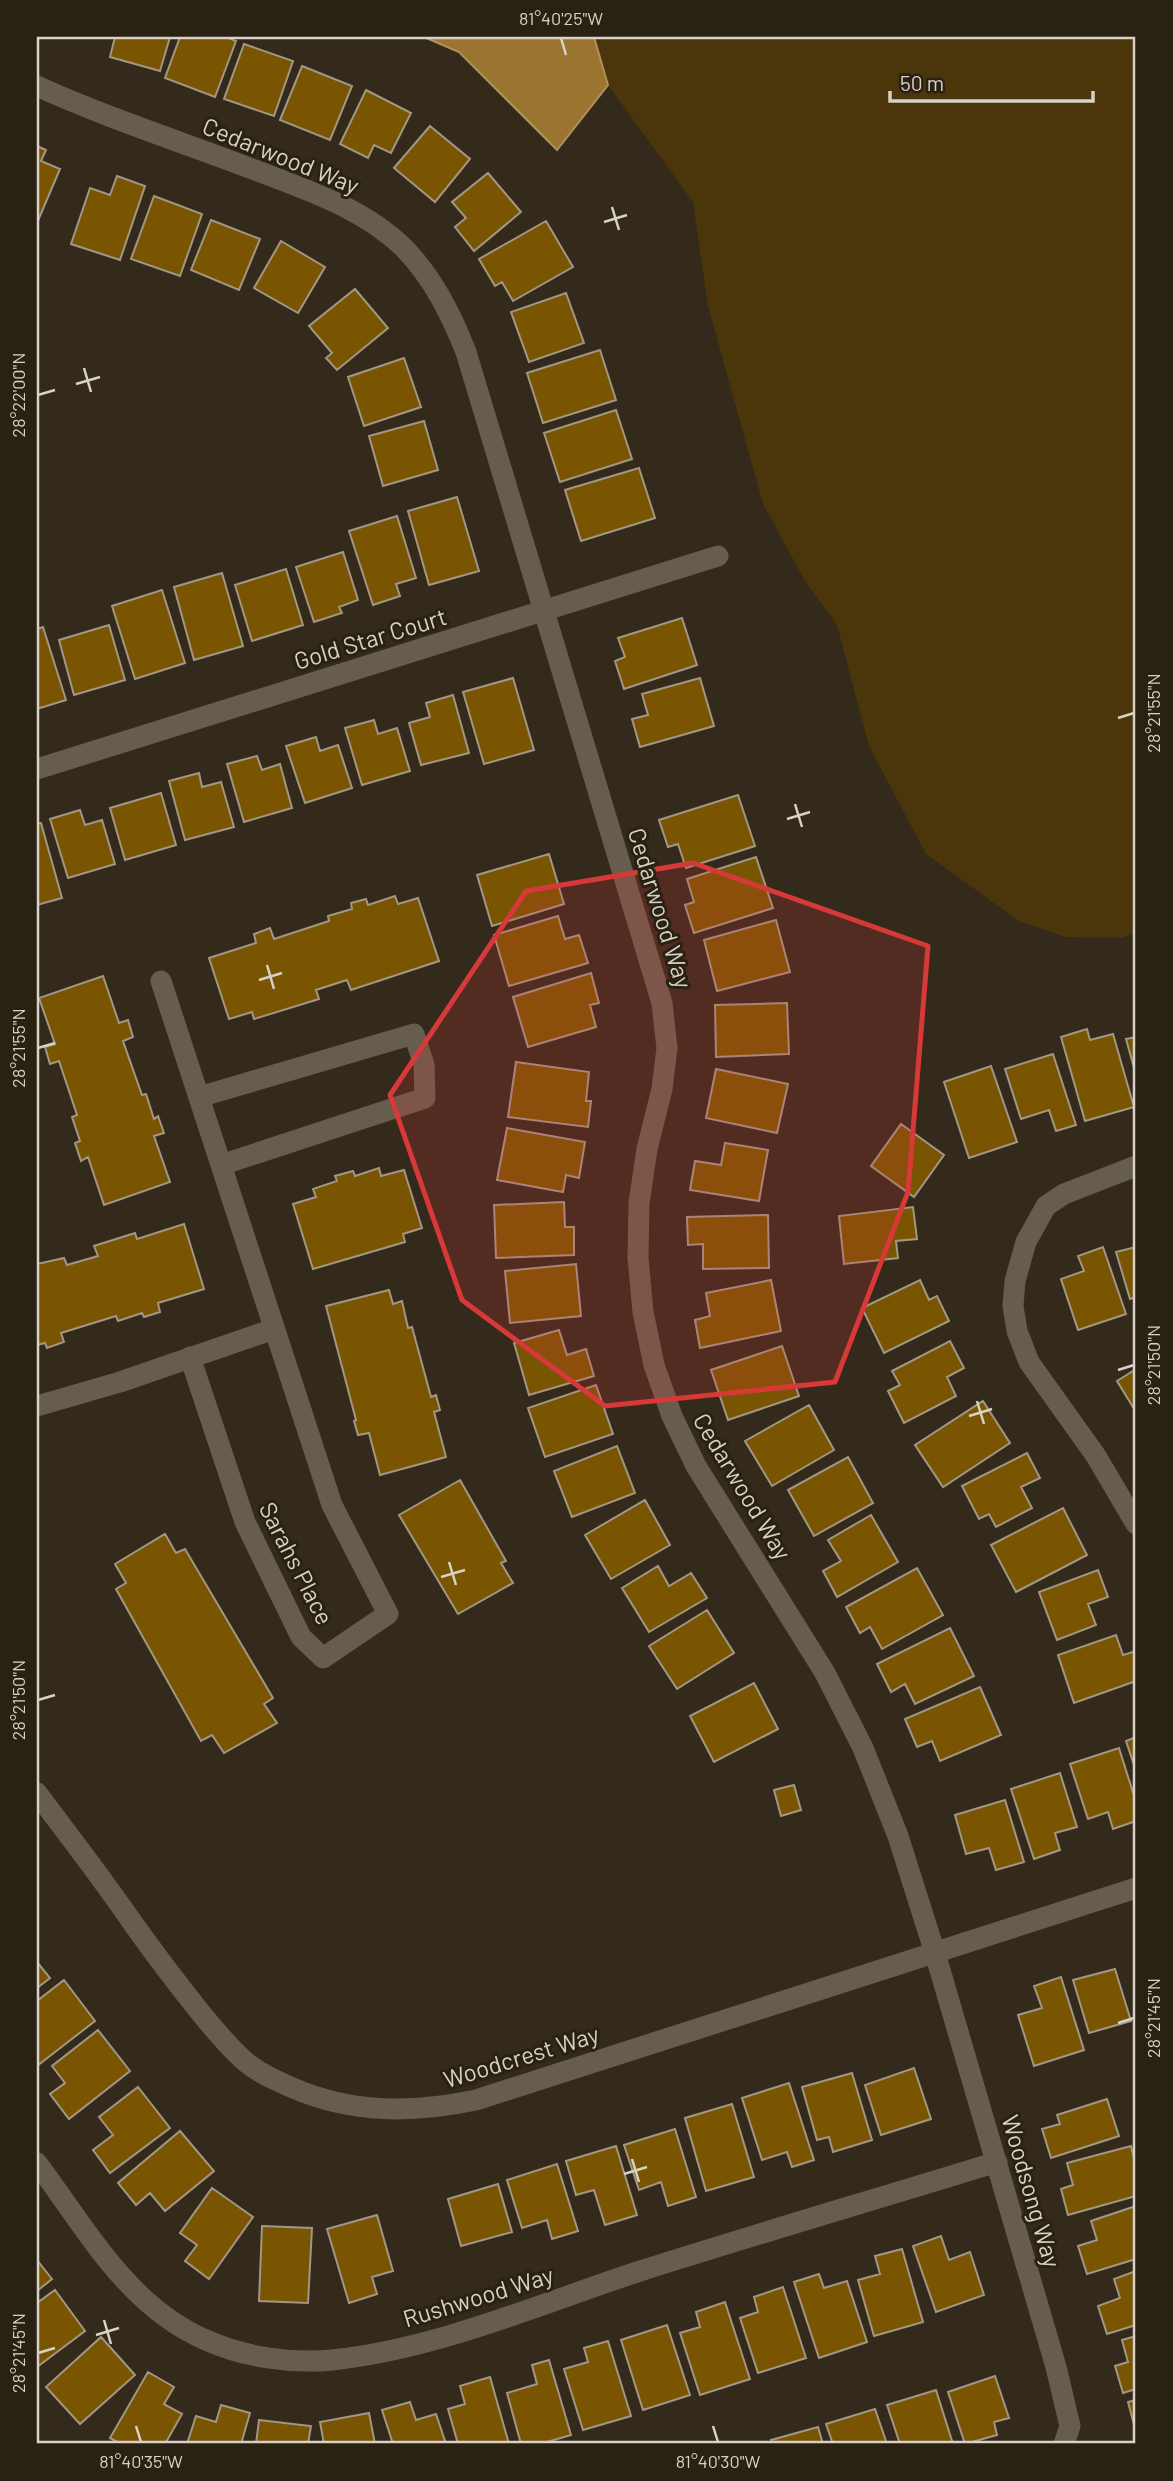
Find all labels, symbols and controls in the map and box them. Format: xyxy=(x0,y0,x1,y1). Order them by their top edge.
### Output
text: 81°40'25"W xyxy=(519,7,603,29)
scale bar xyxy=(890,60,1092,104)
text: 50 m xyxy=(900,70,944,95)
street label: Cedarwood Way xyxy=(199,110,363,200)
text: 28°22'00"N xyxy=(7,353,29,437)
street label: Gold Star Court xyxy=(290,601,450,675)
text: 28°21'55"N xyxy=(1142,673,1164,753)
street label: Cedarwood Way xyxy=(623,824,699,992)
text: 28°21'55"N xyxy=(7,1008,29,1088)
text: 28°21'50"N xyxy=(1142,1325,1164,1405)
street label: Cedarwood Way xyxy=(688,1407,798,1565)
street label: Sarahs Place xyxy=(254,1497,340,1629)
text: 28°21'50"N xyxy=(7,1660,29,1740)
text: 28°21'45"N xyxy=(1142,1978,1164,2058)
street label: Woodcrest Way xyxy=(440,2019,602,2093)
street label: Woodsong Way xyxy=(996,2111,1068,2271)
street label: Rushwood Way xyxy=(399,2259,557,2333)
text: 28°21'45"N xyxy=(7,2313,29,2393)
text: 81°40'35"W xyxy=(99,2450,183,2472)
text: 81°40'30"W xyxy=(676,2450,760,2472)

